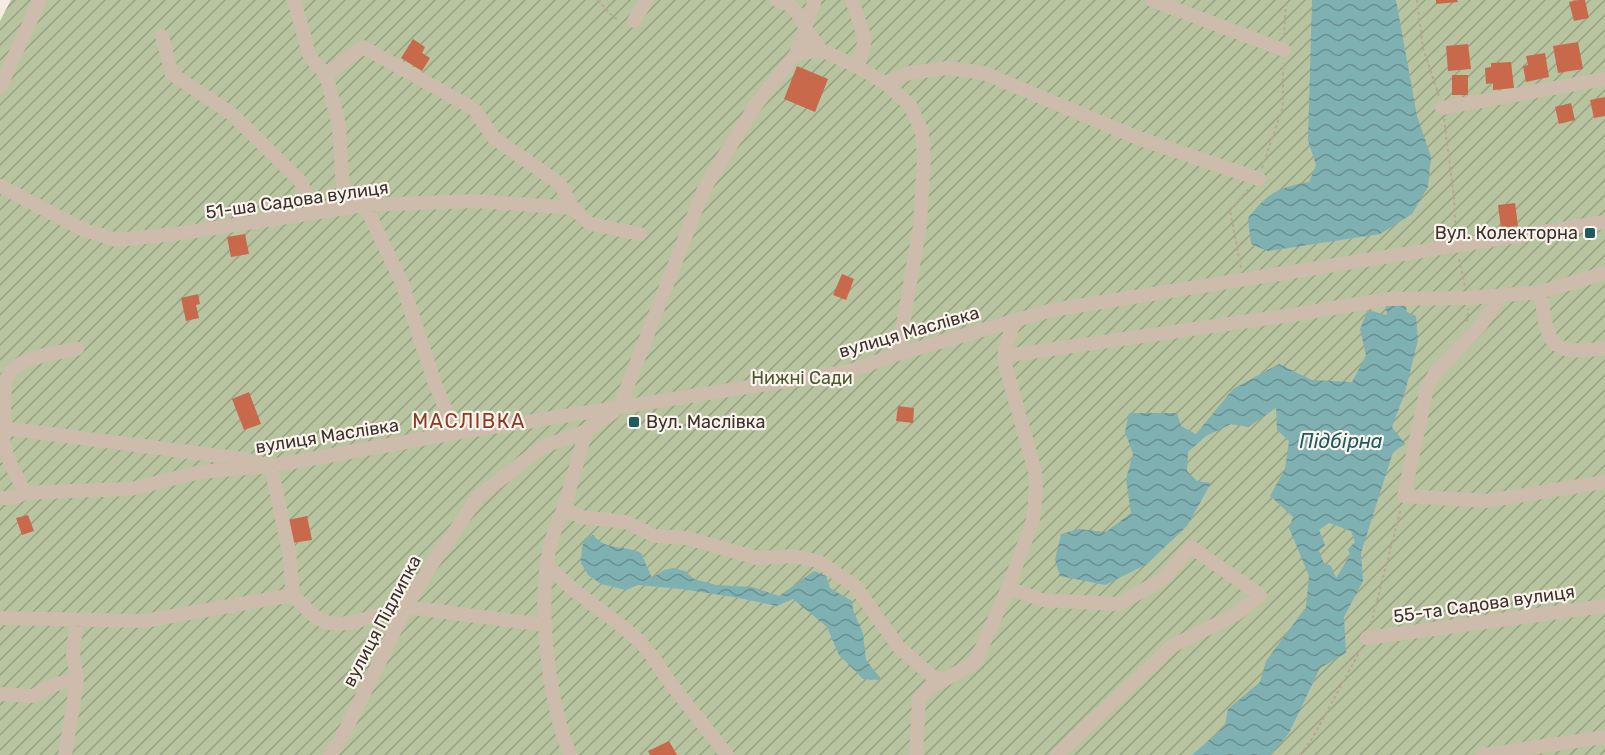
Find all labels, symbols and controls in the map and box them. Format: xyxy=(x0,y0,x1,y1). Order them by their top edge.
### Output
street label: 51-ша Садова вулиця xyxy=(204,176,390,224)
place label: Вул. Колекторна xyxy=(1435,222,1578,244)
marker: Вул. Колекторна xyxy=(1583,226,1597,240)
street label: вулиця Маслівка xyxy=(836,301,982,363)
park label: Нижні Сади xyxy=(751,367,853,389)
district label: МАСЛІВКА xyxy=(412,409,526,433)
place label: Вул. Маслівка xyxy=(646,411,765,433)
street label: вулиця Маслівка xyxy=(254,414,400,458)
marker: Вул. Маслівка xyxy=(627,415,641,429)
water label: Підбірна xyxy=(1299,429,1383,453)
street label: вулиця Підлипка xyxy=(338,551,426,691)
street label: 55-та Садова вулиця xyxy=(1392,580,1576,628)

